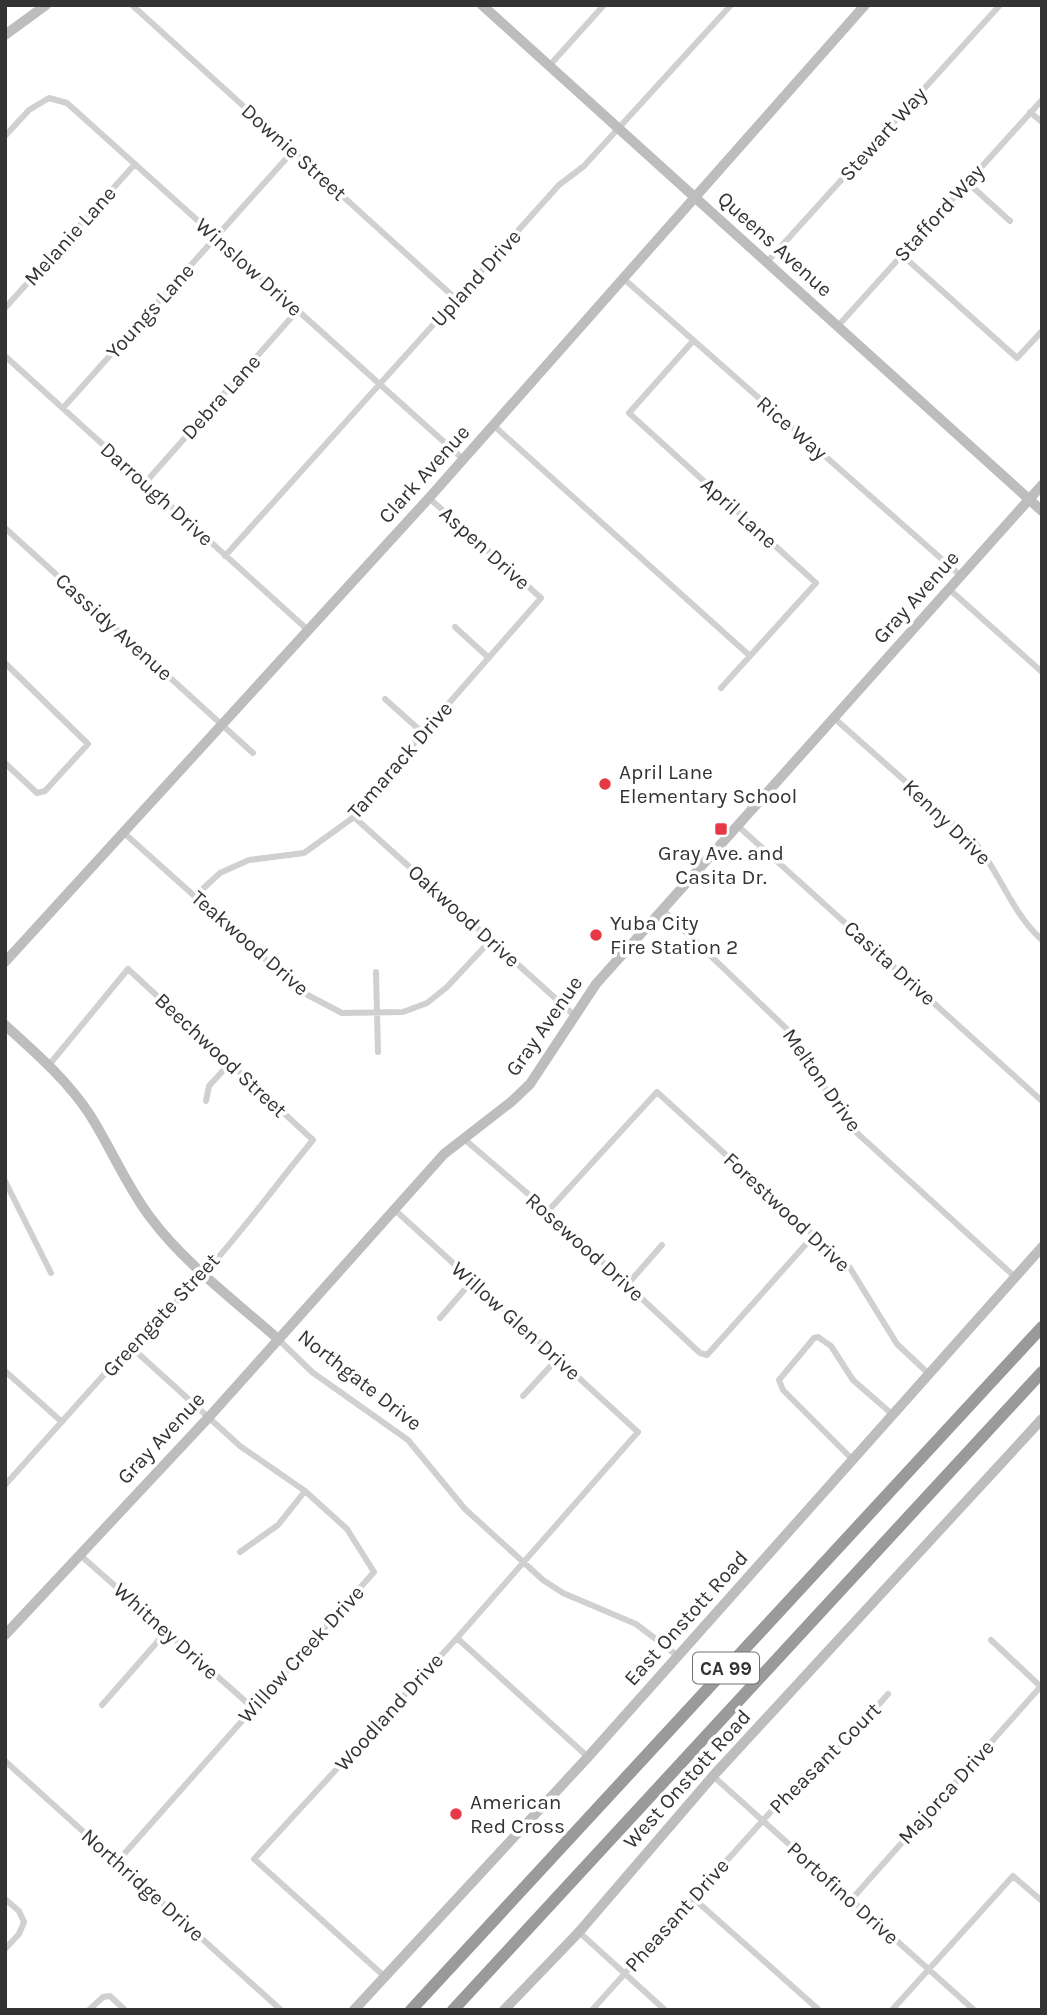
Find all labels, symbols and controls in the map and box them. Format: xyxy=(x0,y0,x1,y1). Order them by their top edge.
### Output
street label: Stewart Way xyxy=(835,82,932,186)
street label: Downie Street xyxy=(237,99,351,205)
street label: Stafford Way xyxy=(889,159,989,267)
street label: Melanie Lane xyxy=(19,181,121,291)
street label: Queens Avenue xyxy=(713,186,837,302)
street label: Winslow Drive xyxy=(191,213,307,321)
street label: Upland Drive xyxy=(426,224,526,332)
street label: Youngs Lane xyxy=(101,258,199,364)
street label: Debra Lane xyxy=(177,350,265,444)
street label: Rice Way xyxy=(752,391,832,465)
street label: Clark Avenue xyxy=(374,420,474,528)
street label: Darrough Drive xyxy=(96,437,218,551)
street label: April Lane xyxy=(696,473,782,553)
street label: Aspen Drive xyxy=(435,501,535,595)
street label: Gray Avenue xyxy=(868,546,964,648)
street label: Cassidy Avenue xyxy=(51,568,177,686)
street label: Tamarack Drive xyxy=(343,697,457,823)
place label: April Lane Elementary School xyxy=(619,760,797,808)
street label: Kenny Drive xyxy=(898,774,996,870)
marker: April Lane Elementary School xyxy=(597,776,613,792)
marker: Gray Ave. and Casita Dr. xyxy=(713,821,729,837)
place label: Gray Ave. and Casita Dr. xyxy=(658,841,784,889)
street label: Oakwood Drive xyxy=(403,860,525,972)
street label: Teakwood Drive xyxy=(186,885,314,1001)
place label: Yuba City Fire Station 2 xyxy=(610,911,738,959)
street label: Casita Drive xyxy=(839,916,941,1010)
marker: Yuba City Fire Station 2 xyxy=(588,927,604,943)
street label: Gray Avenue xyxy=(501,971,587,1081)
street label: Beechwood Street xyxy=(150,988,292,1122)
street label: Melton Drive xyxy=(778,1024,866,1136)
street label: Forestwood Drive xyxy=(719,1147,855,1277)
street label: Rosewood Drive xyxy=(521,1188,649,1306)
street label: Greengate Street xyxy=(98,1248,224,1382)
street label: Willow Glen Drive xyxy=(447,1257,585,1385)
street label: Northgate Drive xyxy=(293,1324,427,1436)
street label: Gray Avenue xyxy=(112,1387,210,1489)
street label: East Onstott Road xyxy=(619,1546,753,1690)
street label: Whitney Drive xyxy=(109,1578,223,1684)
street label: Willow Creek Drive xyxy=(233,1580,369,1728)
street label: Woodland Drive xyxy=(330,1648,448,1776)
road number: CA 99 xyxy=(693,1652,759,1684)
street label: Pheasant Court xyxy=(764,1697,886,1819)
street label: West Onstott Road xyxy=(618,1705,756,1853)
street label: Majorca Drive xyxy=(893,1735,999,1849)
place label: American Red Cross xyxy=(470,1790,565,1838)
marker: American Red Cross xyxy=(448,1806,464,1822)
street label: Northridge Drive xyxy=(77,1824,209,1946)
street label: Portofino Drive xyxy=(782,1837,904,1949)
street label: Pheasant Drive xyxy=(620,1854,734,1976)

